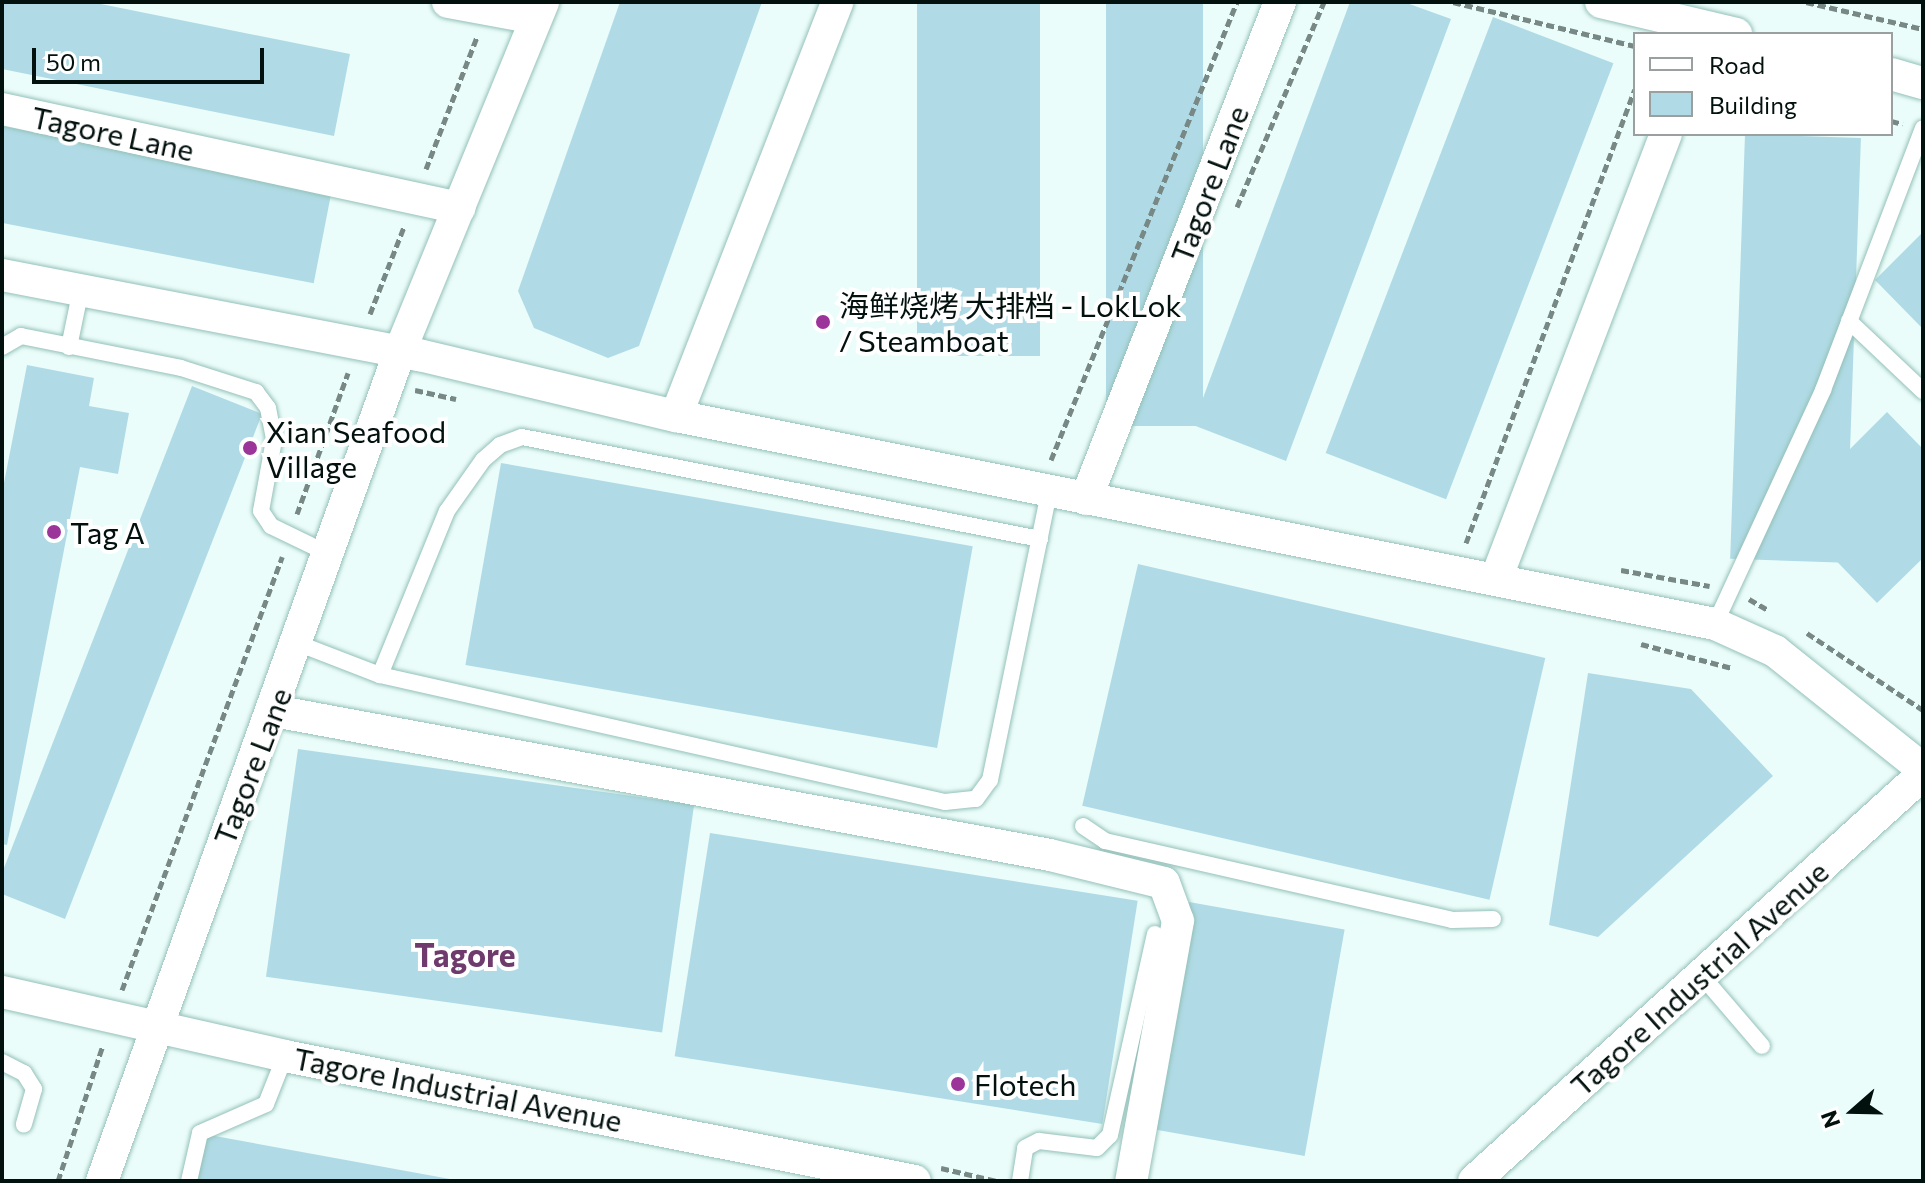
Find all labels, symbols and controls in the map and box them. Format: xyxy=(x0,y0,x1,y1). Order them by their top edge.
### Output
scale bar xyxy=(36,32,268,82)
legend xyxy=(1633,32,1893,136)
text: 50 m xyxy=(46,47,101,76)
text: Road xyxy=(1709,50,1765,79)
text: Building xyxy=(1709,90,1797,119)
street label: Tagore Lane xyxy=(28,98,198,168)
street label: Tagore Lane xyxy=(1163,100,1255,268)
place label: 海鲜烧烤 大排档 - LokLok / Steamboat xyxy=(839,287,1182,358)
marker: 海鲜烧烤 大排档 - LokLok / Steamboat xyxy=(814,313,832,331)
place label: Xian Seafood Village xyxy=(266,413,446,484)
marker: Xian Seafood Village xyxy=(241,439,259,457)
place label: Tag A xyxy=(70,514,145,550)
marker: Tag A xyxy=(45,523,63,541)
street label: Tagore Lane xyxy=(206,682,298,850)
street label: Tagore Industrial Avenue xyxy=(1563,853,1835,1103)
district label: Tagore xyxy=(414,935,516,973)
street label: Tagore Industrial Avenue xyxy=(291,1040,625,1138)
place label: Flotech xyxy=(974,1066,1076,1102)
north arrow xyxy=(1813,1071,1893,1151)
marker: Flotech xyxy=(949,1075,967,1093)
text: N xyxy=(1814,1107,1845,1132)

